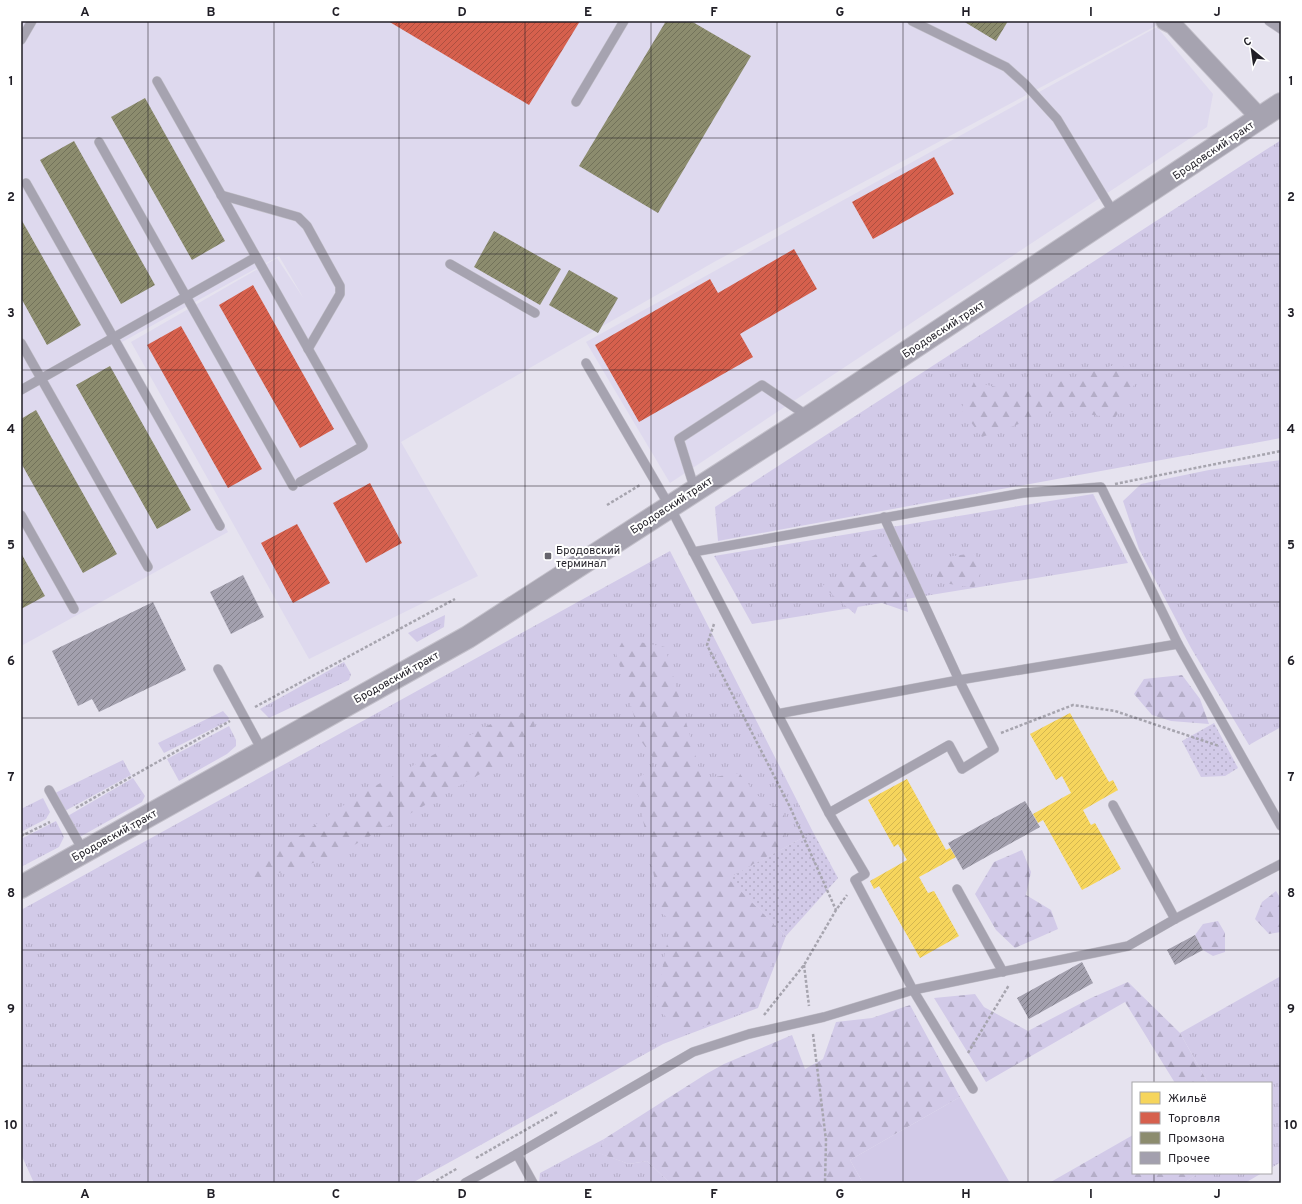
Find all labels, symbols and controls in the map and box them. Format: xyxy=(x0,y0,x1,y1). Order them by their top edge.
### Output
text: A xyxy=(80,5,90,21)
text: B xyxy=(207,5,216,21)
text: C xyxy=(332,5,340,21)
text: D xyxy=(457,5,467,21)
text: E xyxy=(584,5,592,21)
text: F xyxy=(710,5,718,21)
text: G xyxy=(836,5,845,21)
text: H xyxy=(961,5,971,21)
text: I xyxy=(1089,5,1093,21)
text: J xyxy=(1213,5,1221,21)
north arrow xyxy=(1232,30,1272,70)
text: С xyxy=(1241,34,1254,50)
text: 1 xyxy=(8,74,14,90)
text: 1 xyxy=(1288,74,1294,90)
street label: Бродовский тракт xyxy=(1170,118,1257,183)
text: 2 xyxy=(7,190,15,206)
text: 2 xyxy=(1287,190,1295,206)
street label: Бродовский тракт xyxy=(900,298,987,362)
text: 3 xyxy=(7,306,15,322)
text: 3 xyxy=(1287,306,1295,322)
text: 4 xyxy=(7,422,15,438)
text: 4 xyxy=(1287,422,1295,438)
street label: Бродовский тракт xyxy=(628,474,715,538)
text: 5 xyxy=(7,538,15,554)
text: 5 xyxy=(1287,538,1295,554)
place label: Бродовский терминал xyxy=(556,544,620,571)
marker: Бродовский терминал xyxy=(543,551,553,561)
street label: Бродовский тракт xyxy=(351,649,442,707)
text: 6 xyxy=(7,654,15,670)
text: 6 xyxy=(1287,654,1295,670)
text: 7 xyxy=(8,770,15,786)
text: 7 xyxy=(1288,770,1295,786)
street label: Бродовский тракт xyxy=(69,807,160,865)
text: 8 xyxy=(7,886,15,902)
text: 8 xyxy=(1287,886,1295,902)
text: 9 xyxy=(7,1002,15,1018)
text: 9 xyxy=(1287,1002,1295,1018)
legend xyxy=(1132,1082,1272,1174)
text: Жильё xyxy=(1168,1091,1207,1107)
text: Торговля xyxy=(1168,1111,1220,1127)
text: 10 xyxy=(4,1118,18,1134)
text: 10 xyxy=(1284,1118,1298,1134)
text: Промзона xyxy=(1168,1131,1225,1147)
text: Прочее xyxy=(1168,1151,1210,1167)
text: A xyxy=(80,1187,90,1203)
text: B xyxy=(207,1187,216,1203)
text: C xyxy=(332,1187,340,1203)
text: D xyxy=(457,1187,467,1203)
text: E xyxy=(584,1187,592,1203)
text: F xyxy=(710,1187,718,1203)
text: G xyxy=(836,1187,845,1203)
text: H xyxy=(961,1187,971,1203)
text: I xyxy=(1089,1187,1093,1203)
text: J xyxy=(1213,1187,1221,1203)

